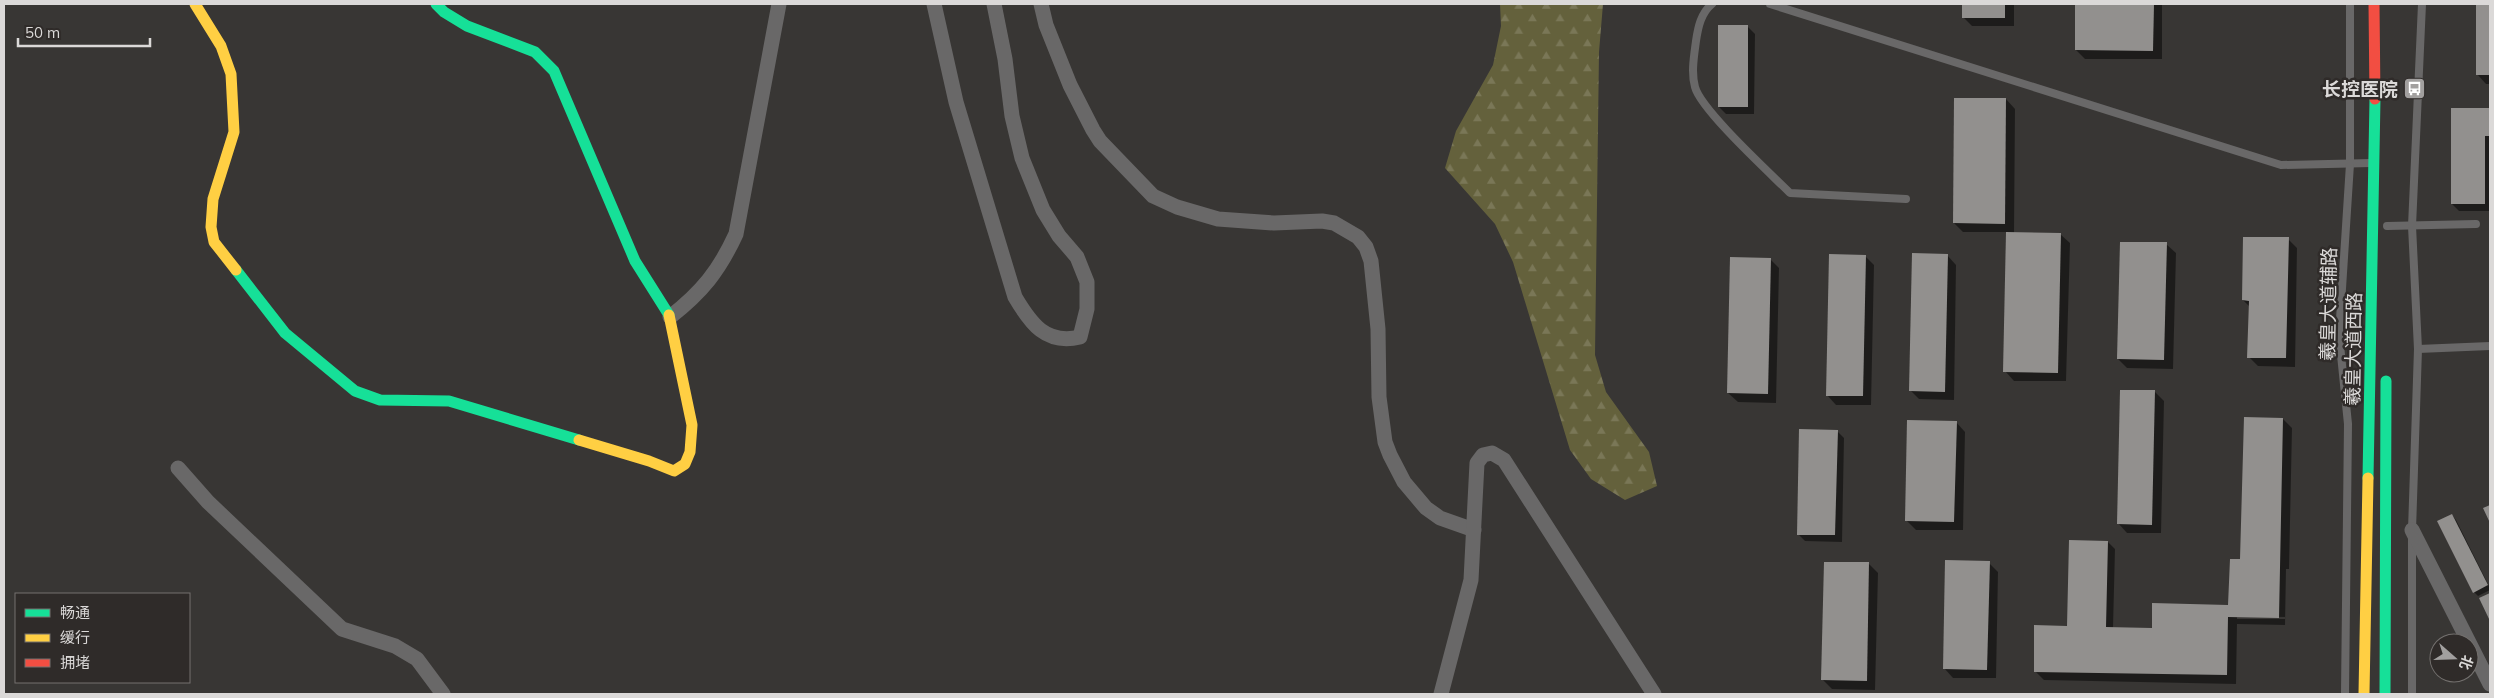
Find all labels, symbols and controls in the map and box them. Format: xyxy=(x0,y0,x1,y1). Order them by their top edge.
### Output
scale bar xyxy=(18,15,150,47)
text: 50 m xyxy=(25,23,60,42)
place label: 长控医院 xyxy=(2322,77,2398,101)
bus stop icon: 长控医院 xyxy=(2402,77,2426,101)
street label: 羲皇大道辅路 xyxy=(2315,247,2341,361)
street label: 羲皇大道西路 xyxy=(2340,292,2366,406)
legend xyxy=(15,593,190,683)
text: 畅通 xyxy=(60,603,90,622)
text: 缓行 xyxy=(60,628,90,647)
north arrow xyxy=(2429,633,2479,683)
text: 拥堵 xyxy=(60,653,90,672)
text: 北 xyxy=(2455,653,2477,672)

